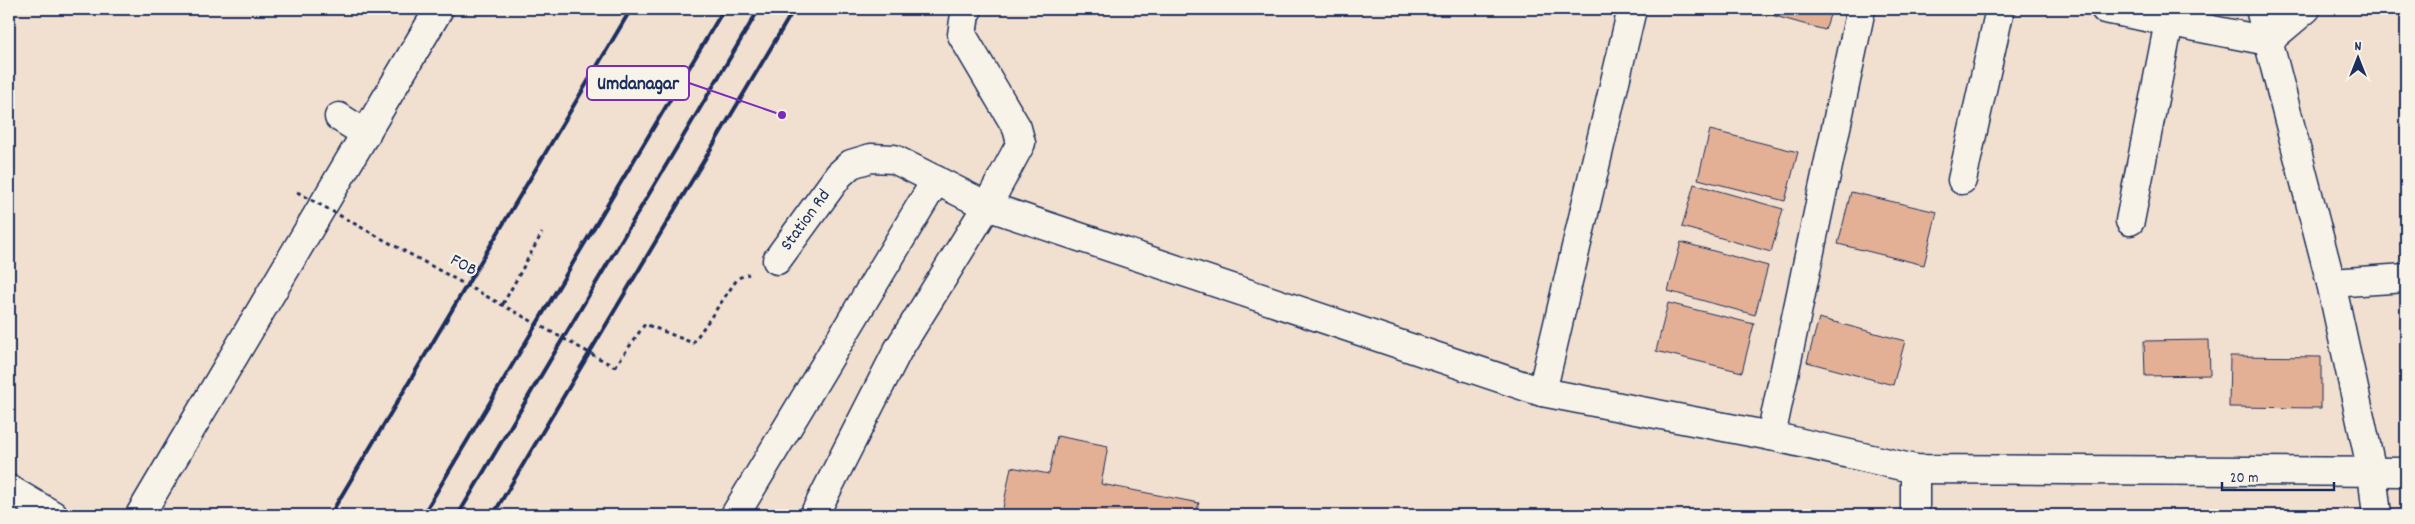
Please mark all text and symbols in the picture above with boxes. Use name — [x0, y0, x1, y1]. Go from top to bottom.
north arrow — [2332, 32, 2382, 82]
text: N — [2355, 37, 2362, 57]
callout: Umdanagar — [587, 66, 689, 100]
text: Umdanagar — [597, 72, 680, 99]
street label: Station Rd — [775, 184, 837, 256]
street label: FOB — [445, 249, 481, 283]
scale bar — [2222, 459, 2335, 491]
text: 20 m — [2230, 468, 2258, 490]

